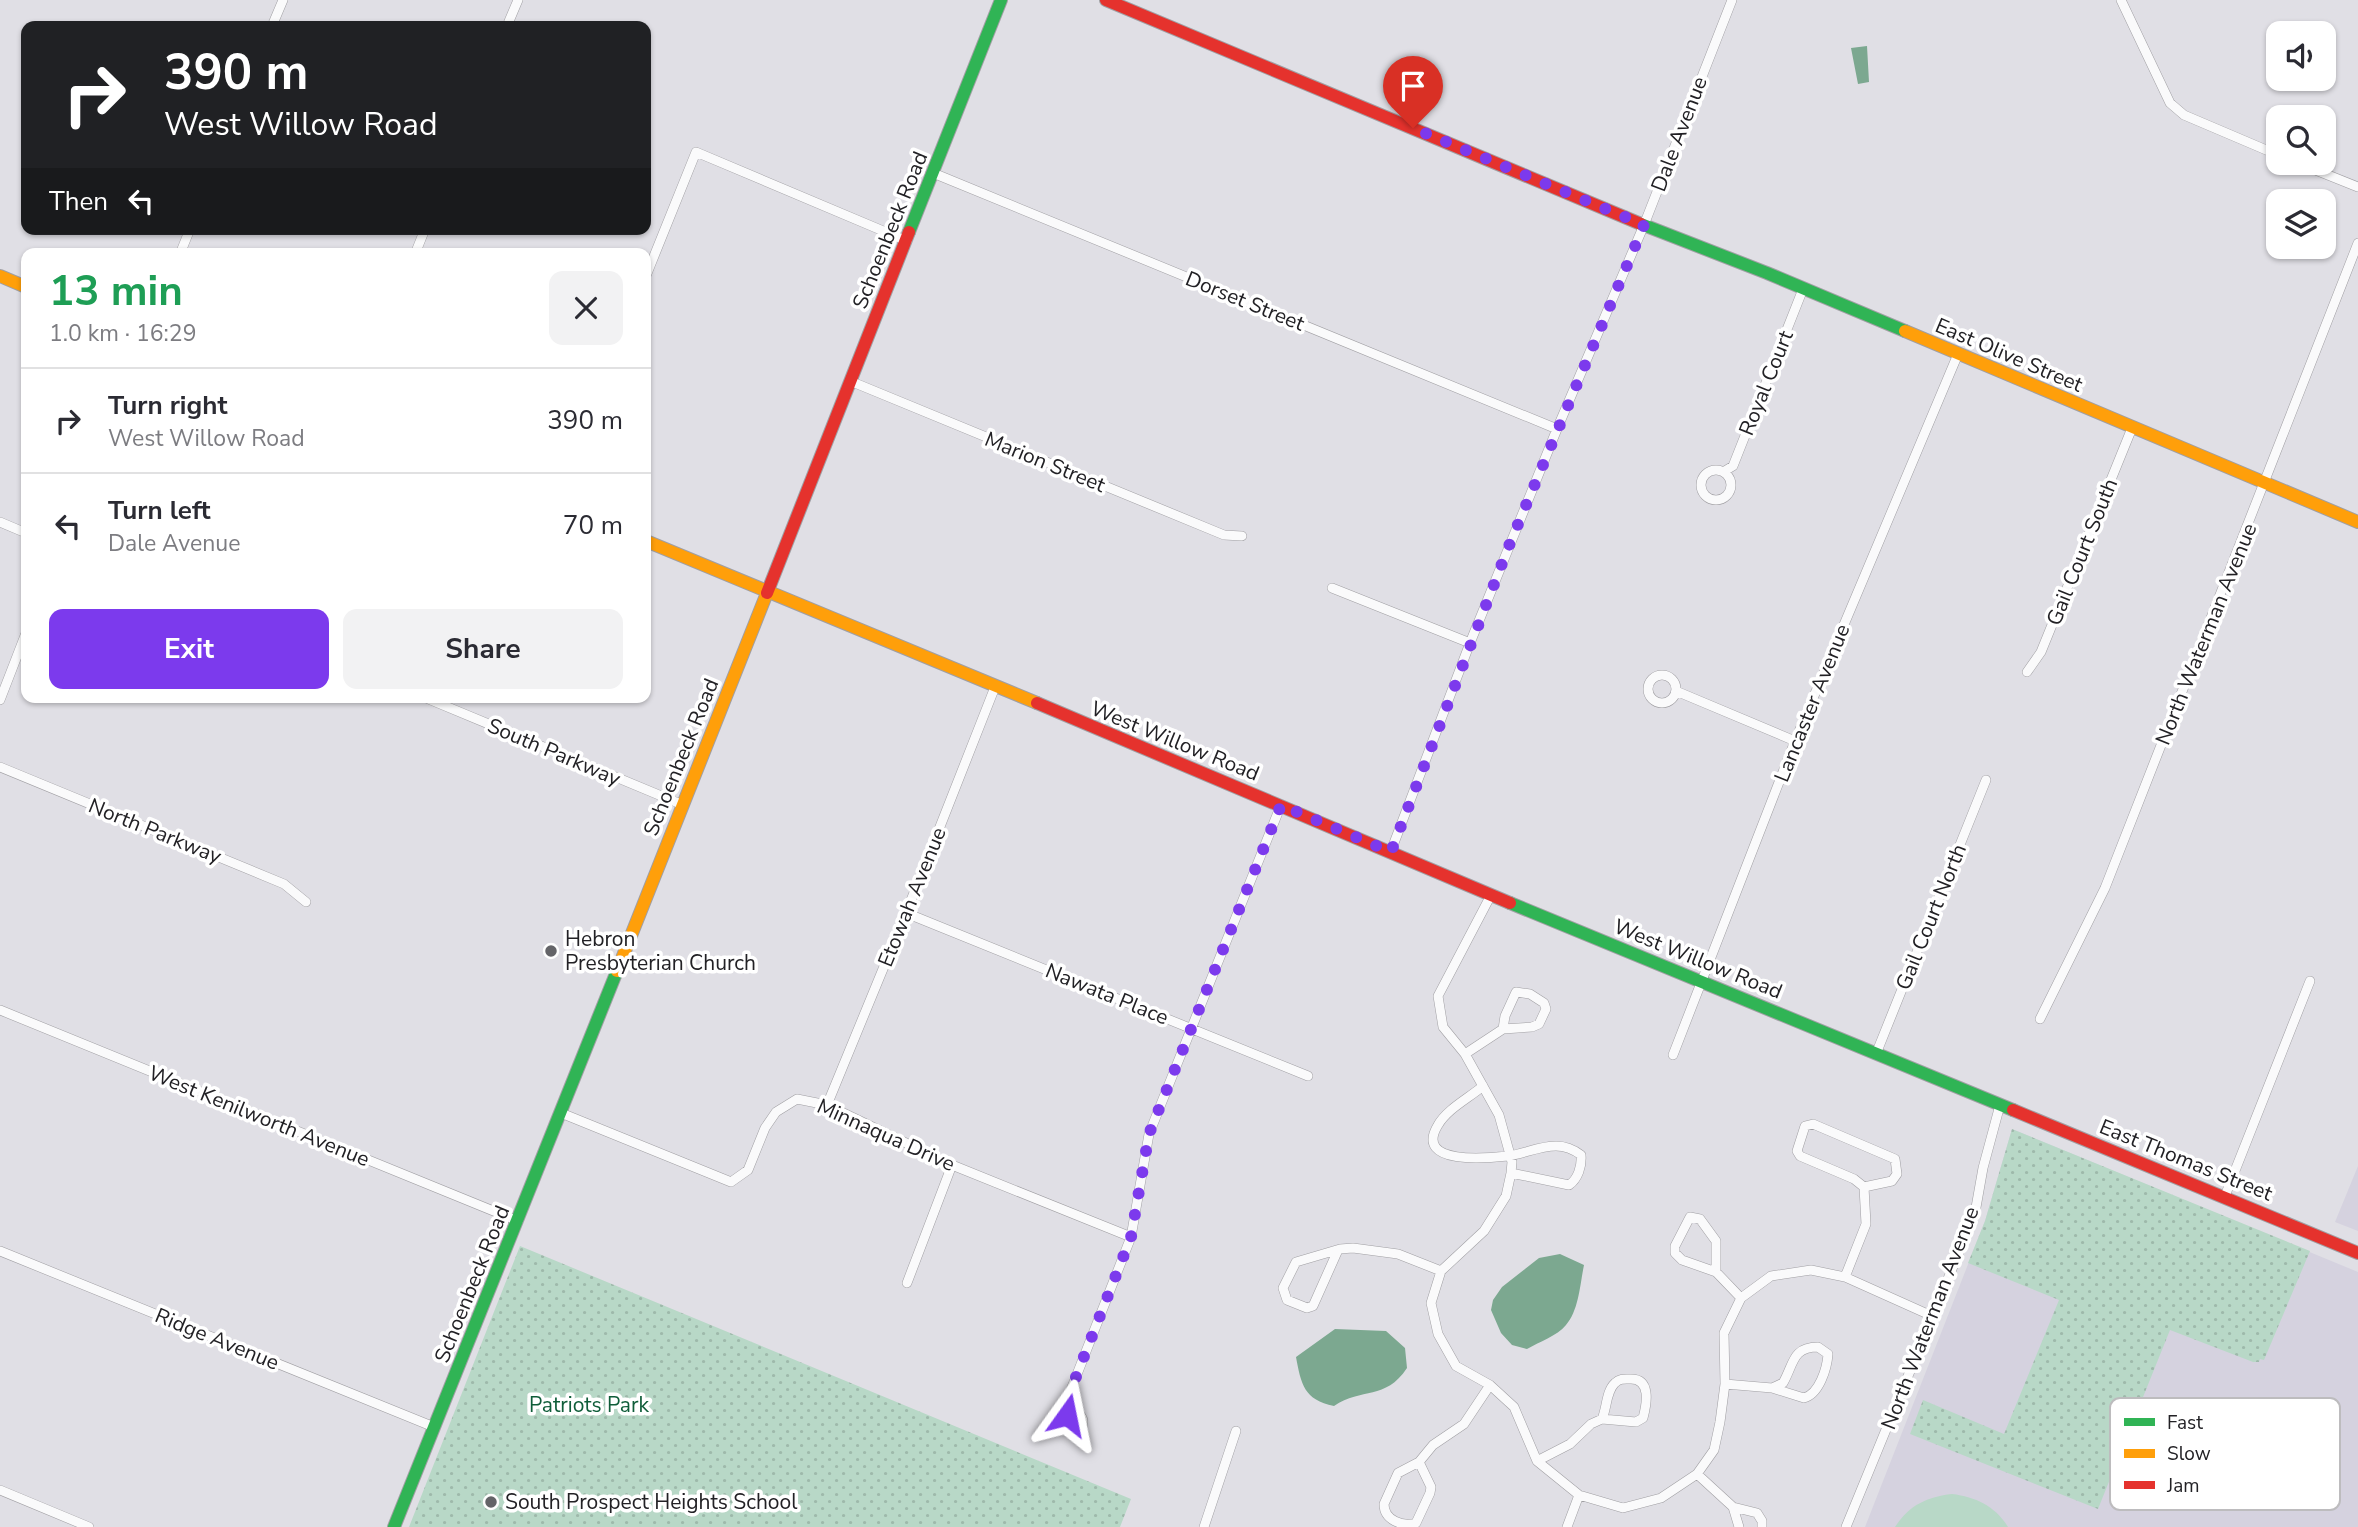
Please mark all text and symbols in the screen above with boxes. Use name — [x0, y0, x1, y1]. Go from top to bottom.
map controls — [2266, 21, 2336, 259]
button: sound — [2266, 21, 2336, 91]
text: 390 m — [164, 39, 308, 106]
icon: right — [49, 49, 140, 140]
pin — [1383, 56, 1443, 128]
icon: arrive — [1394, 67, 1432, 105]
street label: Dale Avenue — [1644, 73, 1714, 195]
text: West Willow Road — [164, 103, 438, 146]
button: search — [2266, 105, 2336, 175]
street label: Schoenbeck Road — [846, 147, 934, 313]
icon: left — [122, 182, 160, 220]
text: Then — [49, 184, 108, 219]
button: layers — [2266, 189, 2336, 259]
text: 13 min — [49, 263, 183, 320]
street label: Dorset Street — [1181, 264, 1309, 338]
button: close — [549, 271, 623, 345]
street label: East Olive Street — [1931, 311, 2088, 399]
text: 1.0 km · 16:29 — [49, 318, 196, 349]
street label: Royal Court — [1732, 326, 1800, 440]
text: Turn right — [108, 388, 227, 423]
icon: right — [49, 402, 87, 440]
text: 390 m — [547, 403, 623, 438]
text: West Willow Road — [108, 423, 305, 454]
street label: Marion Street — [981, 425, 1110, 499]
street label: Gail Court South — [2040, 474, 2124, 630]
text: Turn left — [108, 493, 211, 528]
icon: left — [49, 507, 87, 545]
text: 70 m — [563, 508, 623, 543]
street label: North Waterman Avenue — [2149, 519, 2263, 749]
text: Dale Avenue — [108, 528, 240, 559]
button: Exit — [49, 609, 329, 689]
button: Share — [343, 609, 623, 689]
street label: Lancaster Avenue — [1768, 620, 1856, 786]
street label: Schoenbeck Road — [637, 674, 725, 840]
street label: West Willow Road — [1087, 694, 1263, 788]
street label: South Parkway — [483, 711, 625, 793]
street label: North Parkway — [84, 792, 226, 870]
street label: Etowah Avenue — [871, 823, 953, 971]
street label: Gail Court North — [1889, 840, 1973, 994]
street label: West Willow Road — [1610, 912, 1786, 1006]
place label: Hebron Presbyterian Church — [565, 925, 756, 977]
marker: Hebron Presbyterian Church — [543, 943, 559, 959]
street label: Nawata Place — [1041, 957, 1173, 1031]
street label: West Kenilworth Avenue — [144, 1059, 374, 1173]
street label: Minnaqua Drive — [813, 1092, 959, 1178]
street label: East Thomas Street — [2095, 1113, 2277, 1208]
street label: Schoenbeck Road — [428, 1201, 516, 1367]
street label: North Waterman Avenue — [1874, 1202, 1986, 1434]
street label: Ridge Avenue — [151, 1301, 283, 1377]
position arrow — [1030, 1378, 1104, 1452]
park label: Patriots Park — [529, 1391, 650, 1419]
legend — [2110, 1398, 2340, 1510]
text: Fast — [2167, 1410, 2203, 1436]
text: Slow — [2167, 1441, 2211, 1467]
text: Jam — [2166, 1473, 2200, 1499]
place label: South Prospect Heights School — [505, 1488, 798, 1516]
marker: South Prospect Heights School — [483, 1494, 499, 1510]

